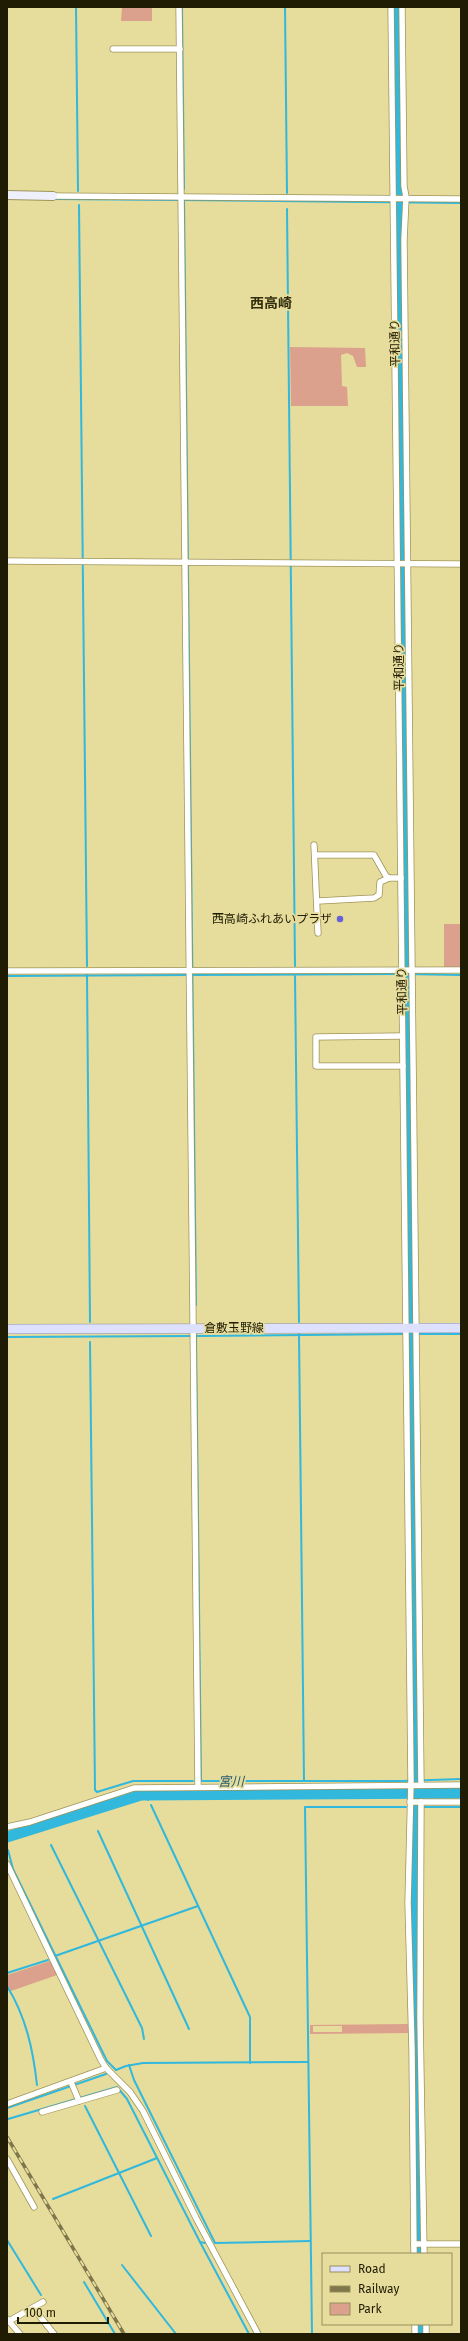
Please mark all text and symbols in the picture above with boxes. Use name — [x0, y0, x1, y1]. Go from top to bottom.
district label: 西高崎 — [250, 295, 292, 312]
street label: 平和通り — [388, 319, 402, 367]
street label: 平和通り — [392, 643, 406, 691]
place label: 西高崎ふれあいプラザ — [212, 912, 332, 926]
marker: 西高崎ふれあいプラザ — [335, 914, 345, 924]
street label: 平和通り — [395, 967, 409, 1015]
street label: 倉敷玉野線 — [204, 1321, 264, 1335]
water label: 宮川 — [218, 1774, 246, 1789]
legend — [322, 2253, 452, 2325]
text: Road — [358, 2262, 386, 2276]
text: Railway — [358, 2282, 399, 2296]
scale bar — [18, 2299, 108, 2325]
text: Park — [358, 2302, 382, 2316]
text: 100 m — [24, 2306, 56, 2320]

